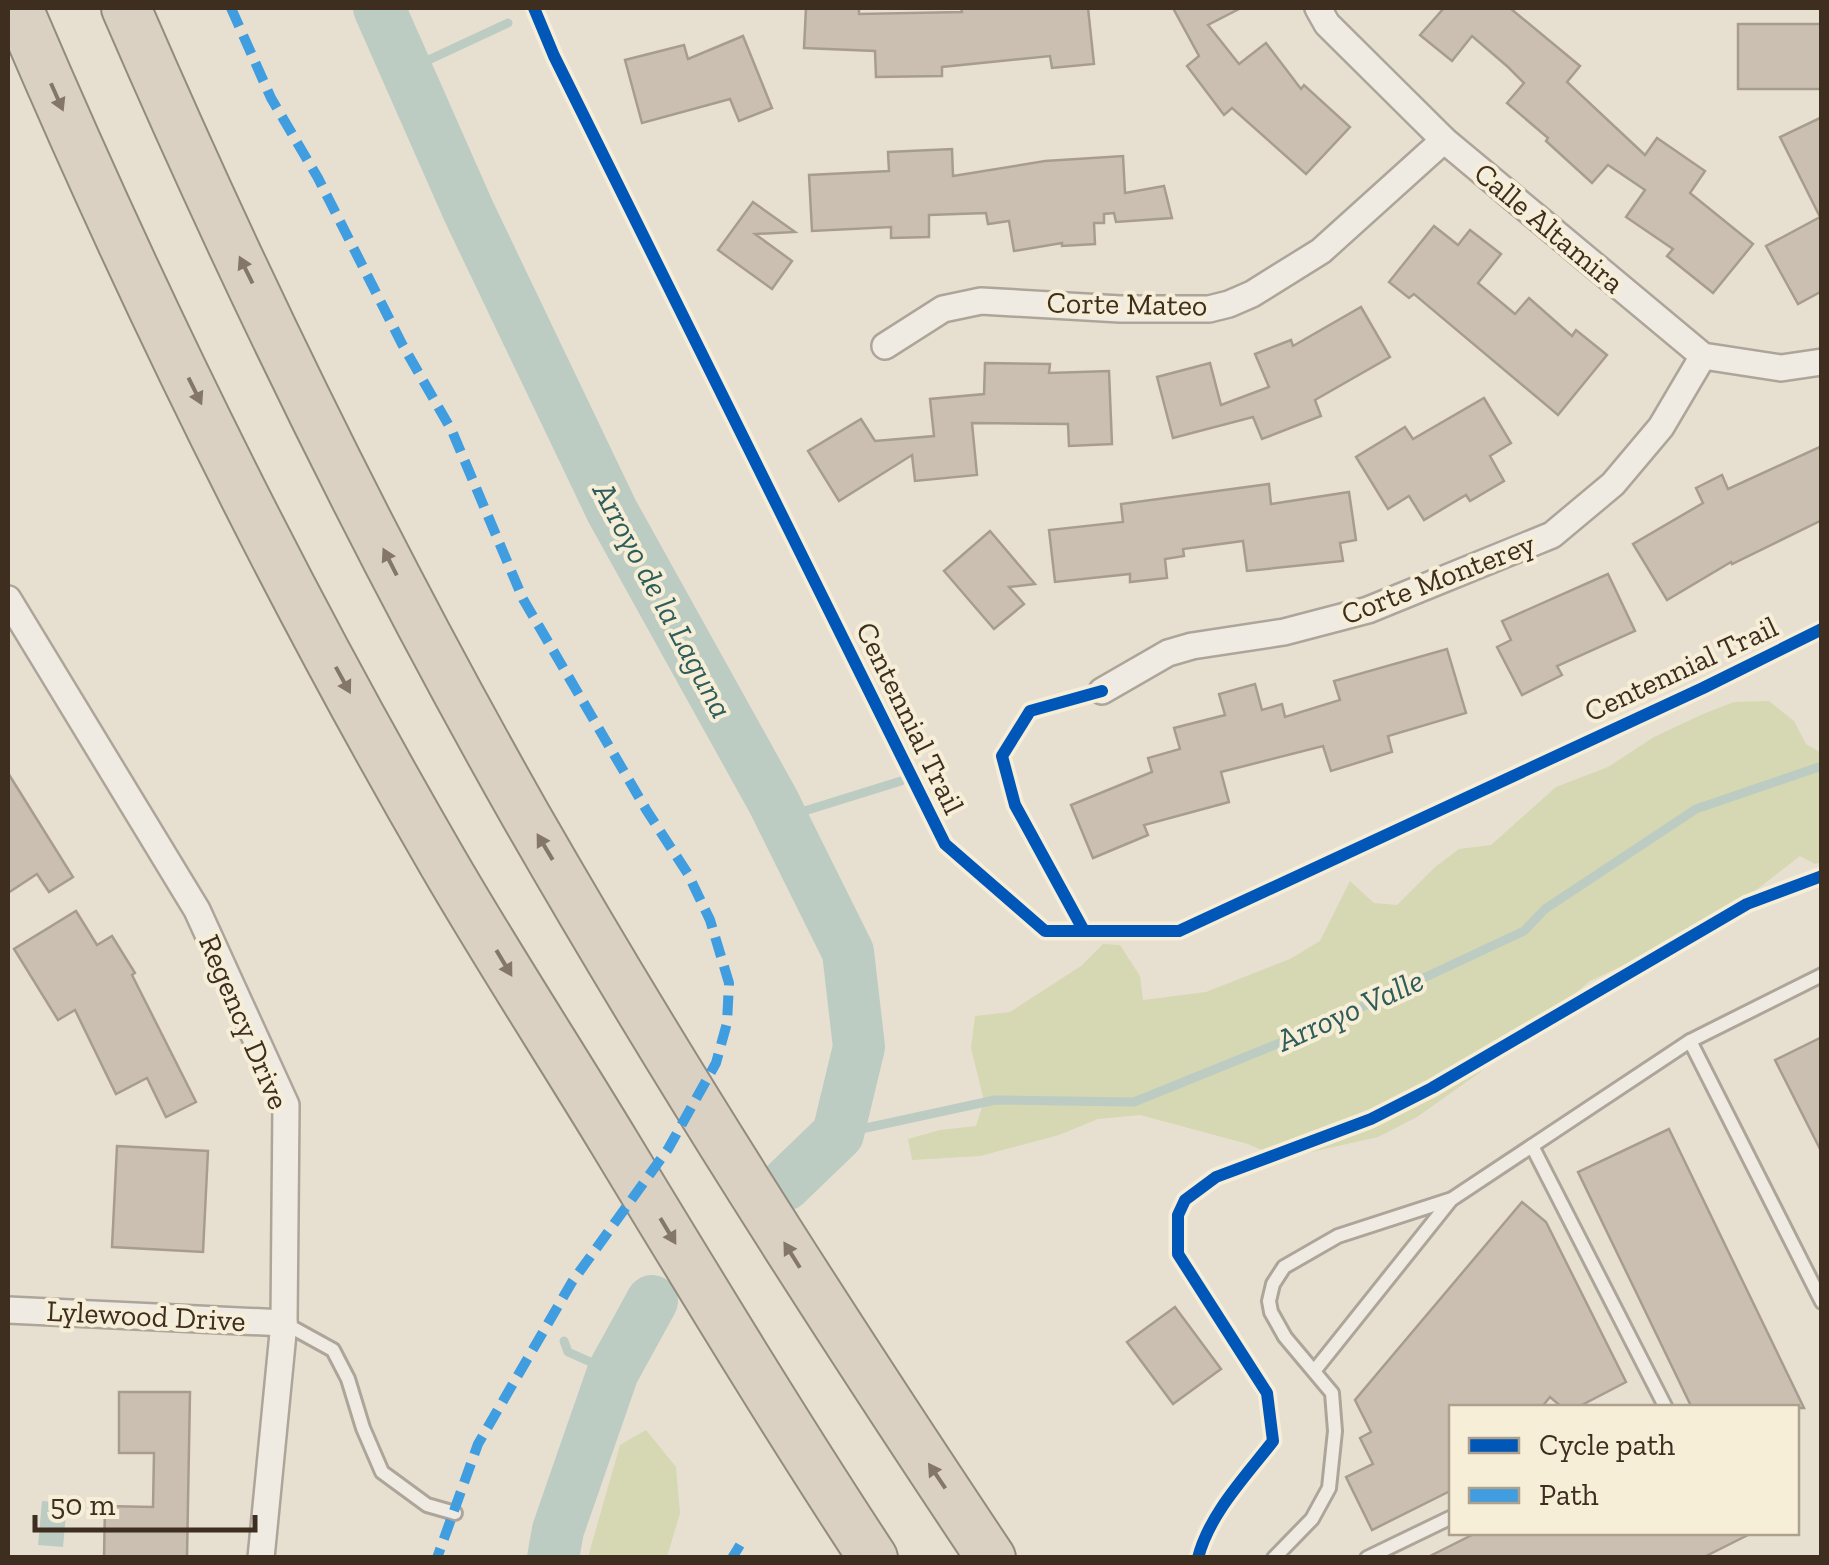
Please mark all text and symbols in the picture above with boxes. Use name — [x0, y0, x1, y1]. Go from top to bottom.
one-way arrow — [49, 82, 65, 112]
street label: Calle Altamira — [1467, 155, 1631, 301]
one-way arrow — [237, 255, 254, 284]
street label: Corte Mateo — [1046, 285, 1208, 323]
one-way arrow — [186, 377, 203, 406]
water label: Arroyo de la Laguna — [584, 475, 741, 724]
street label: Corte Monterey — [1336, 525, 1541, 632]
one-way arrow — [382, 547, 399, 576]
street label: Centennial Trail — [1579, 609, 1783, 729]
street label: Centennial Trail — [848, 616, 972, 820]
one-way arrow — [335, 666, 352, 695]
one-way arrow — [537, 833, 554, 861]
street label: Regency Drive — [191, 929, 297, 1115]
one-way arrow — [495, 949, 512, 977]
water label: Arroyo Valle — [1270, 961, 1429, 1060]
one-way arrow — [659, 1217, 676, 1245]
one-way arrow — [783, 1241, 802, 1268]
street label: Lylewood Drive — [46, 1293, 246, 1339]
legend — [1449, 1405, 1799, 1535]
text: Cycle path — [1539, 1427, 1675, 1463]
one-way arrow — [928, 1463, 946, 1490]
scale bar — [35, 1470, 255, 1532]
text: Path — [1539, 1477, 1599, 1513]
text: 50 m — [50, 1487, 115, 1523]

